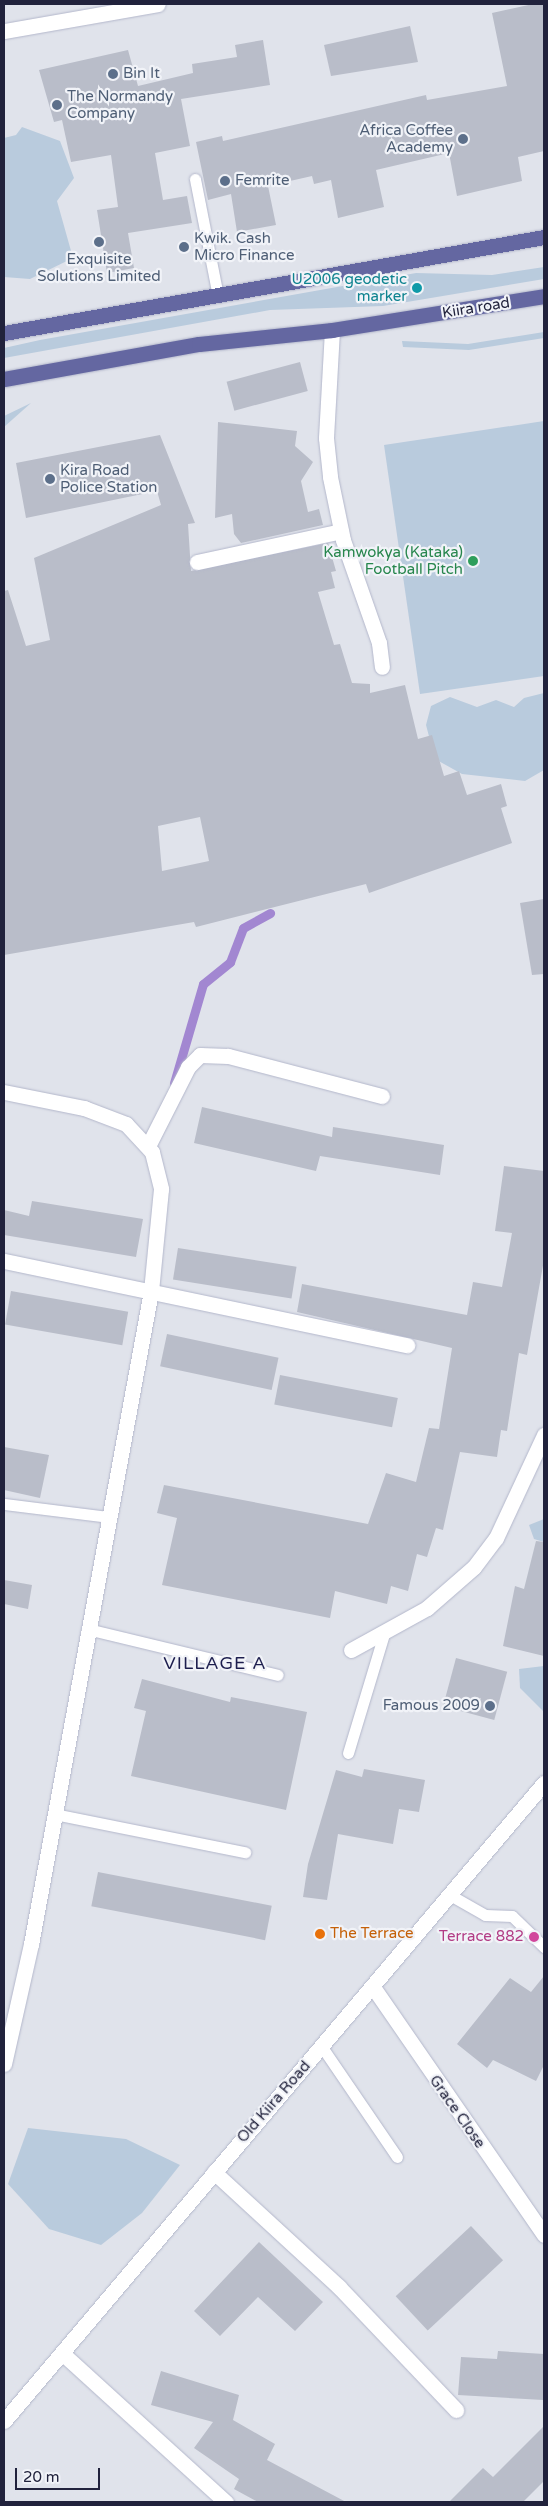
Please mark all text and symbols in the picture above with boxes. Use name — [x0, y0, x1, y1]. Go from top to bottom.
place label: Bin It — [123, 65, 160, 83]
marker: Bin It — [107, 68, 119, 80]
place label: The Normandy Company — [67, 87, 173, 122]
marker: The Normandy Company — [51, 99, 63, 111]
place label: Africa Coffee Academy — [359, 121, 453, 156]
marker: Africa Coffee Academy — [457, 133, 469, 145]
place label: Femrite — [235, 172, 289, 190]
marker: Femrite — [219, 175, 231, 187]
place label: Kwik. Cash Micro Finance — [194, 229, 294, 264]
marker: Exquisite Solutions Limited — [93, 236, 105, 248]
marker: Kwik. Cash Micro Finance — [178, 241, 190, 253]
place label: Exquisite Solutions Limited — [37, 250, 161, 285]
place label: U2006 geodetic marker — [292, 270, 407, 305]
marker: U2006 geodetic marker — [411, 282, 423, 294]
street label: Kiira road — [441, 294, 511, 322]
place label: Kira Road Police Station — [60, 461, 157, 496]
marker: Kira Road Police Station — [44, 473, 56, 485]
place label: Kamwokya (Kataka) Football Pitch — [323, 543, 463, 578]
marker: Kamwokya (Kataka) Football Pitch — [467, 555, 479, 567]
district label: VILLAGE A — [162, 1652, 268, 1674]
place label: Famous 2009 — [383, 1697, 480, 1715]
marker: Famous 2009 — [484, 1700, 496, 1712]
place label: The Terrace — [330, 1925, 414, 1943]
marker: The Terrace — [314, 1928, 326, 1940]
place label: Terrace 882 — [439, 1928, 524, 1946]
marker: Terrace 882 — [528, 1931, 540, 1943]
street label: Old Kiira Road — [234, 2057, 314, 2147]
street label: Grace Close — [425, 2072, 489, 2152]
scale bar — [18, 2458, 102, 2490]
text: 20 m — [23, 2468, 60, 2486]

